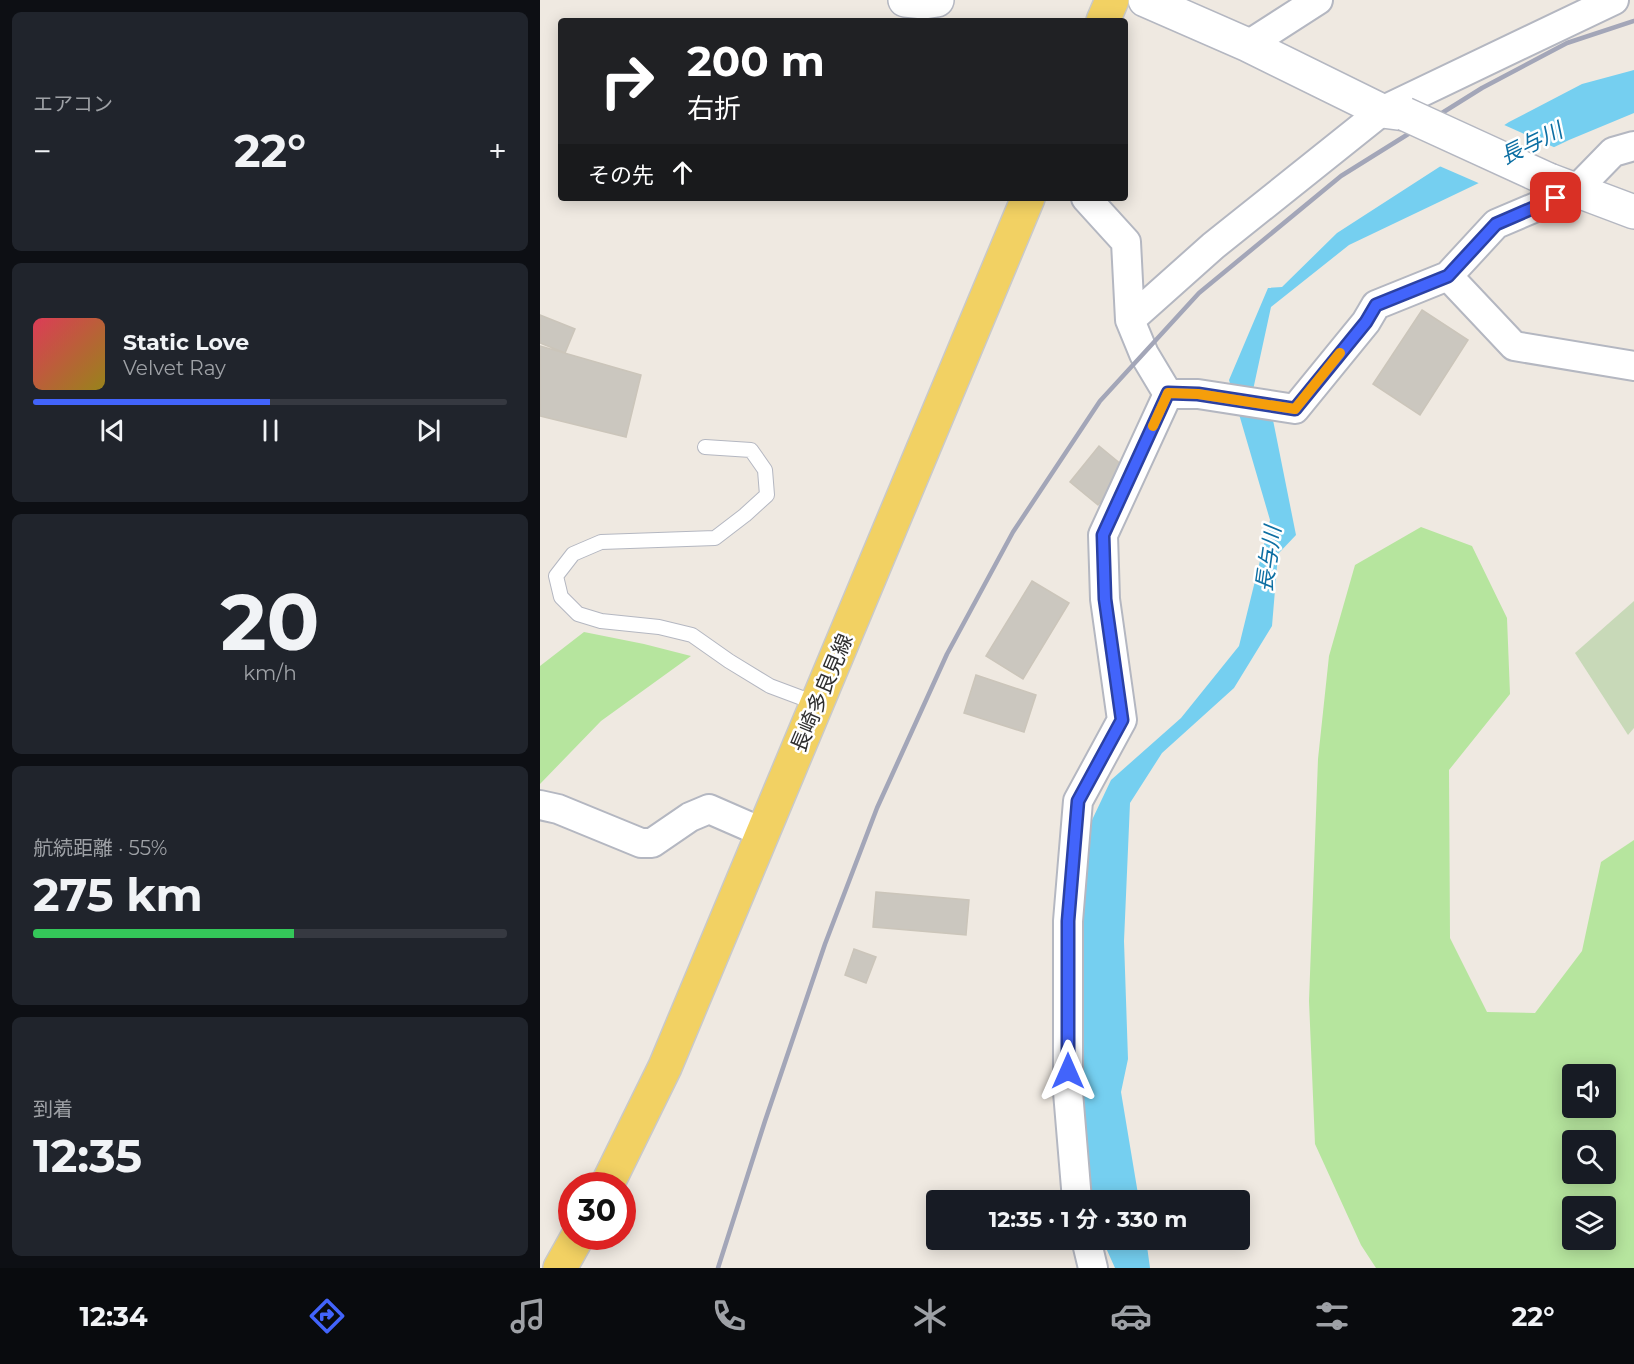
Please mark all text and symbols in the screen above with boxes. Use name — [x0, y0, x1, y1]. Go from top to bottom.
text: 200 m — [687, 35, 825, 87]
icon: right — [588, 42, 666, 120]
text: エアコン — [33, 92, 113, 116]
text: 右折 — [687, 92, 741, 125]
water label: 長与川 — [1496, 116, 1569, 170]
text: 22° — [234, 123, 306, 178]
text: − — [33, 131, 52, 171]
text: + — [488, 131, 507, 171]
icon: ahead — [666, 156, 699, 189]
text: その先 — [588, 162, 654, 189]
pin — [1530, 172, 1581, 223]
icon: arrive — [1539, 181, 1572, 214]
text: Static Love — [123, 329, 249, 356]
text: Velvet Ray — [123, 356, 226, 380]
icon: previous — [96, 414, 129, 447]
icon: pause — [254, 414, 287, 447]
icon: next — [412, 414, 445, 447]
water label: 長与川 — [1251, 523, 1287, 594]
text: 20 — [221, 574, 319, 670]
street label: 長崎多良見線 — [785, 630, 858, 756]
text: km/h — [243, 661, 297, 685]
text: 航続距離 · 55% — [33, 836, 167, 860]
text: 275 km — [33, 867, 203, 922]
position arrow — [1036, 1039, 1100, 1103]
map controls — [1562, 1064, 1616, 1250]
button: sound — [1562, 1064, 1616, 1118]
text: 到着 — [33, 1097, 73, 1121]
text: 12:35 — [33, 1128, 142, 1183]
button: search — [1562, 1130, 1616, 1184]
speed limit sign: 30 — [558, 1172, 636, 1250]
button: layers — [1562, 1196, 1616, 1250]
text: 12:35 · 1 分 · 330 m — [989, 1206, 1187, 1233]
icon: directions — [306, 1295, 348, 1337]
icon: music — [507, 1295, 549, 1337]
icon: phone — [708, 1295, 750, 1337]
icon: climate — [909, 1295, 951, 1337]
icon: car — [1110, 1295, 1152, 1337]
icon: filters — [1311, 1295, 1353, 1337]
text: 12:34 — [79, 1300, 148, 1333]
text: 22° — [1511, 1300, 1555, 1333]

